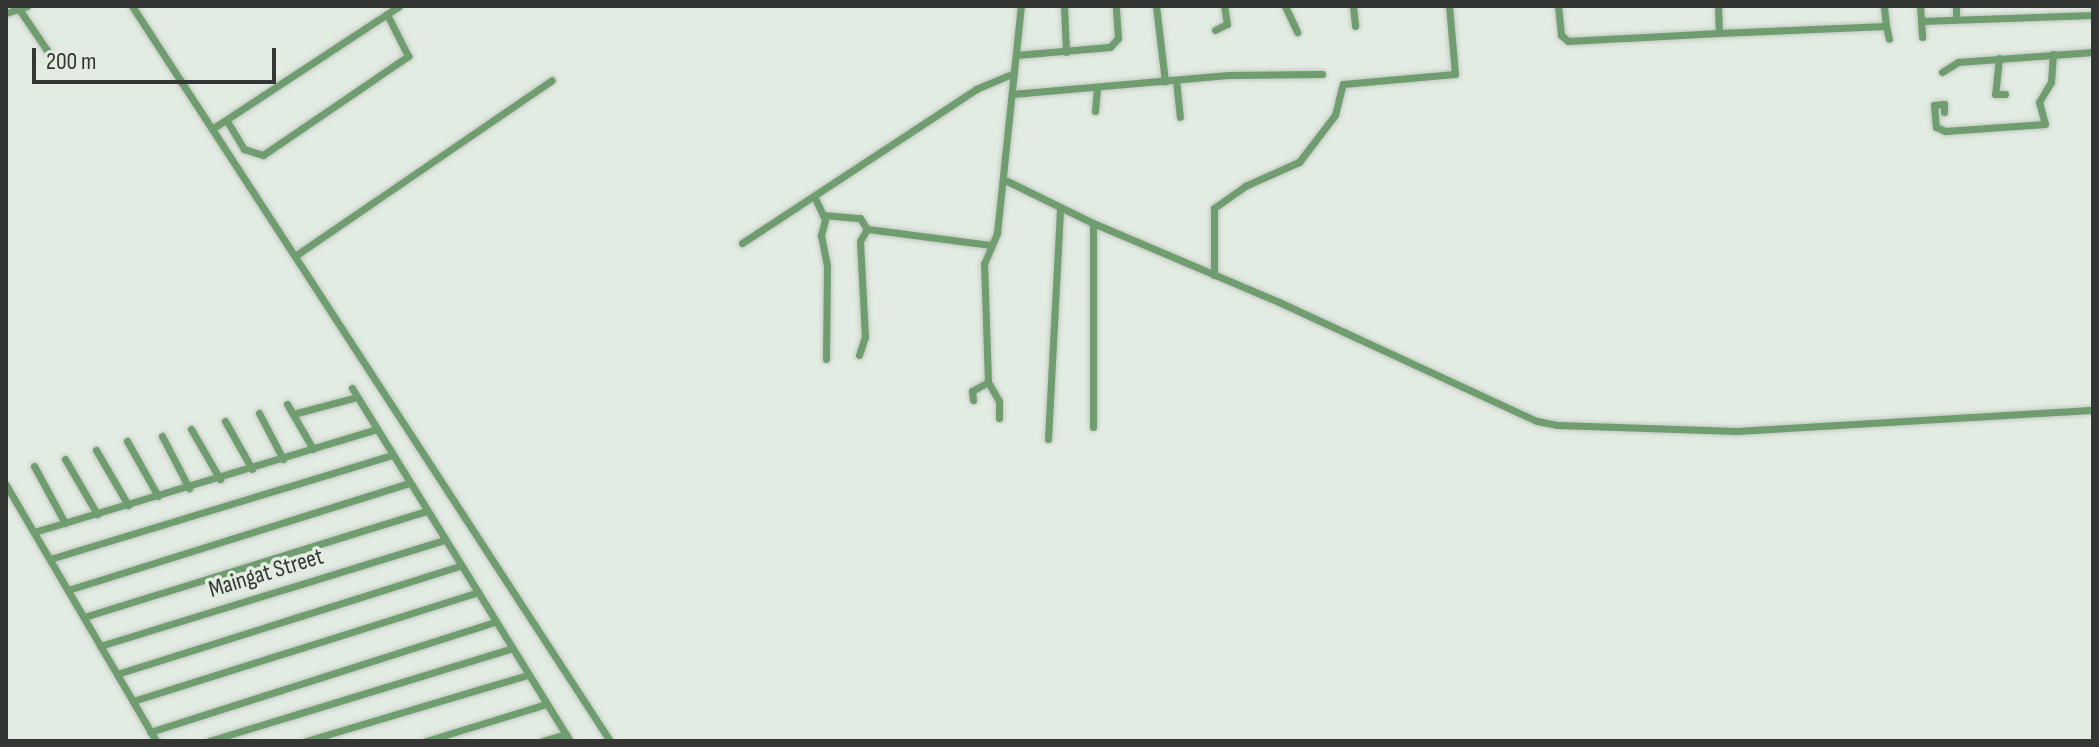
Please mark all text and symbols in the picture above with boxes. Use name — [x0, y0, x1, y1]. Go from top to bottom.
scale bar — [36, 32, 280, 82]
text: 200 m — [46, 47, 97, 76]
street label: Maingat Street — [205, 542, 327, 604]

